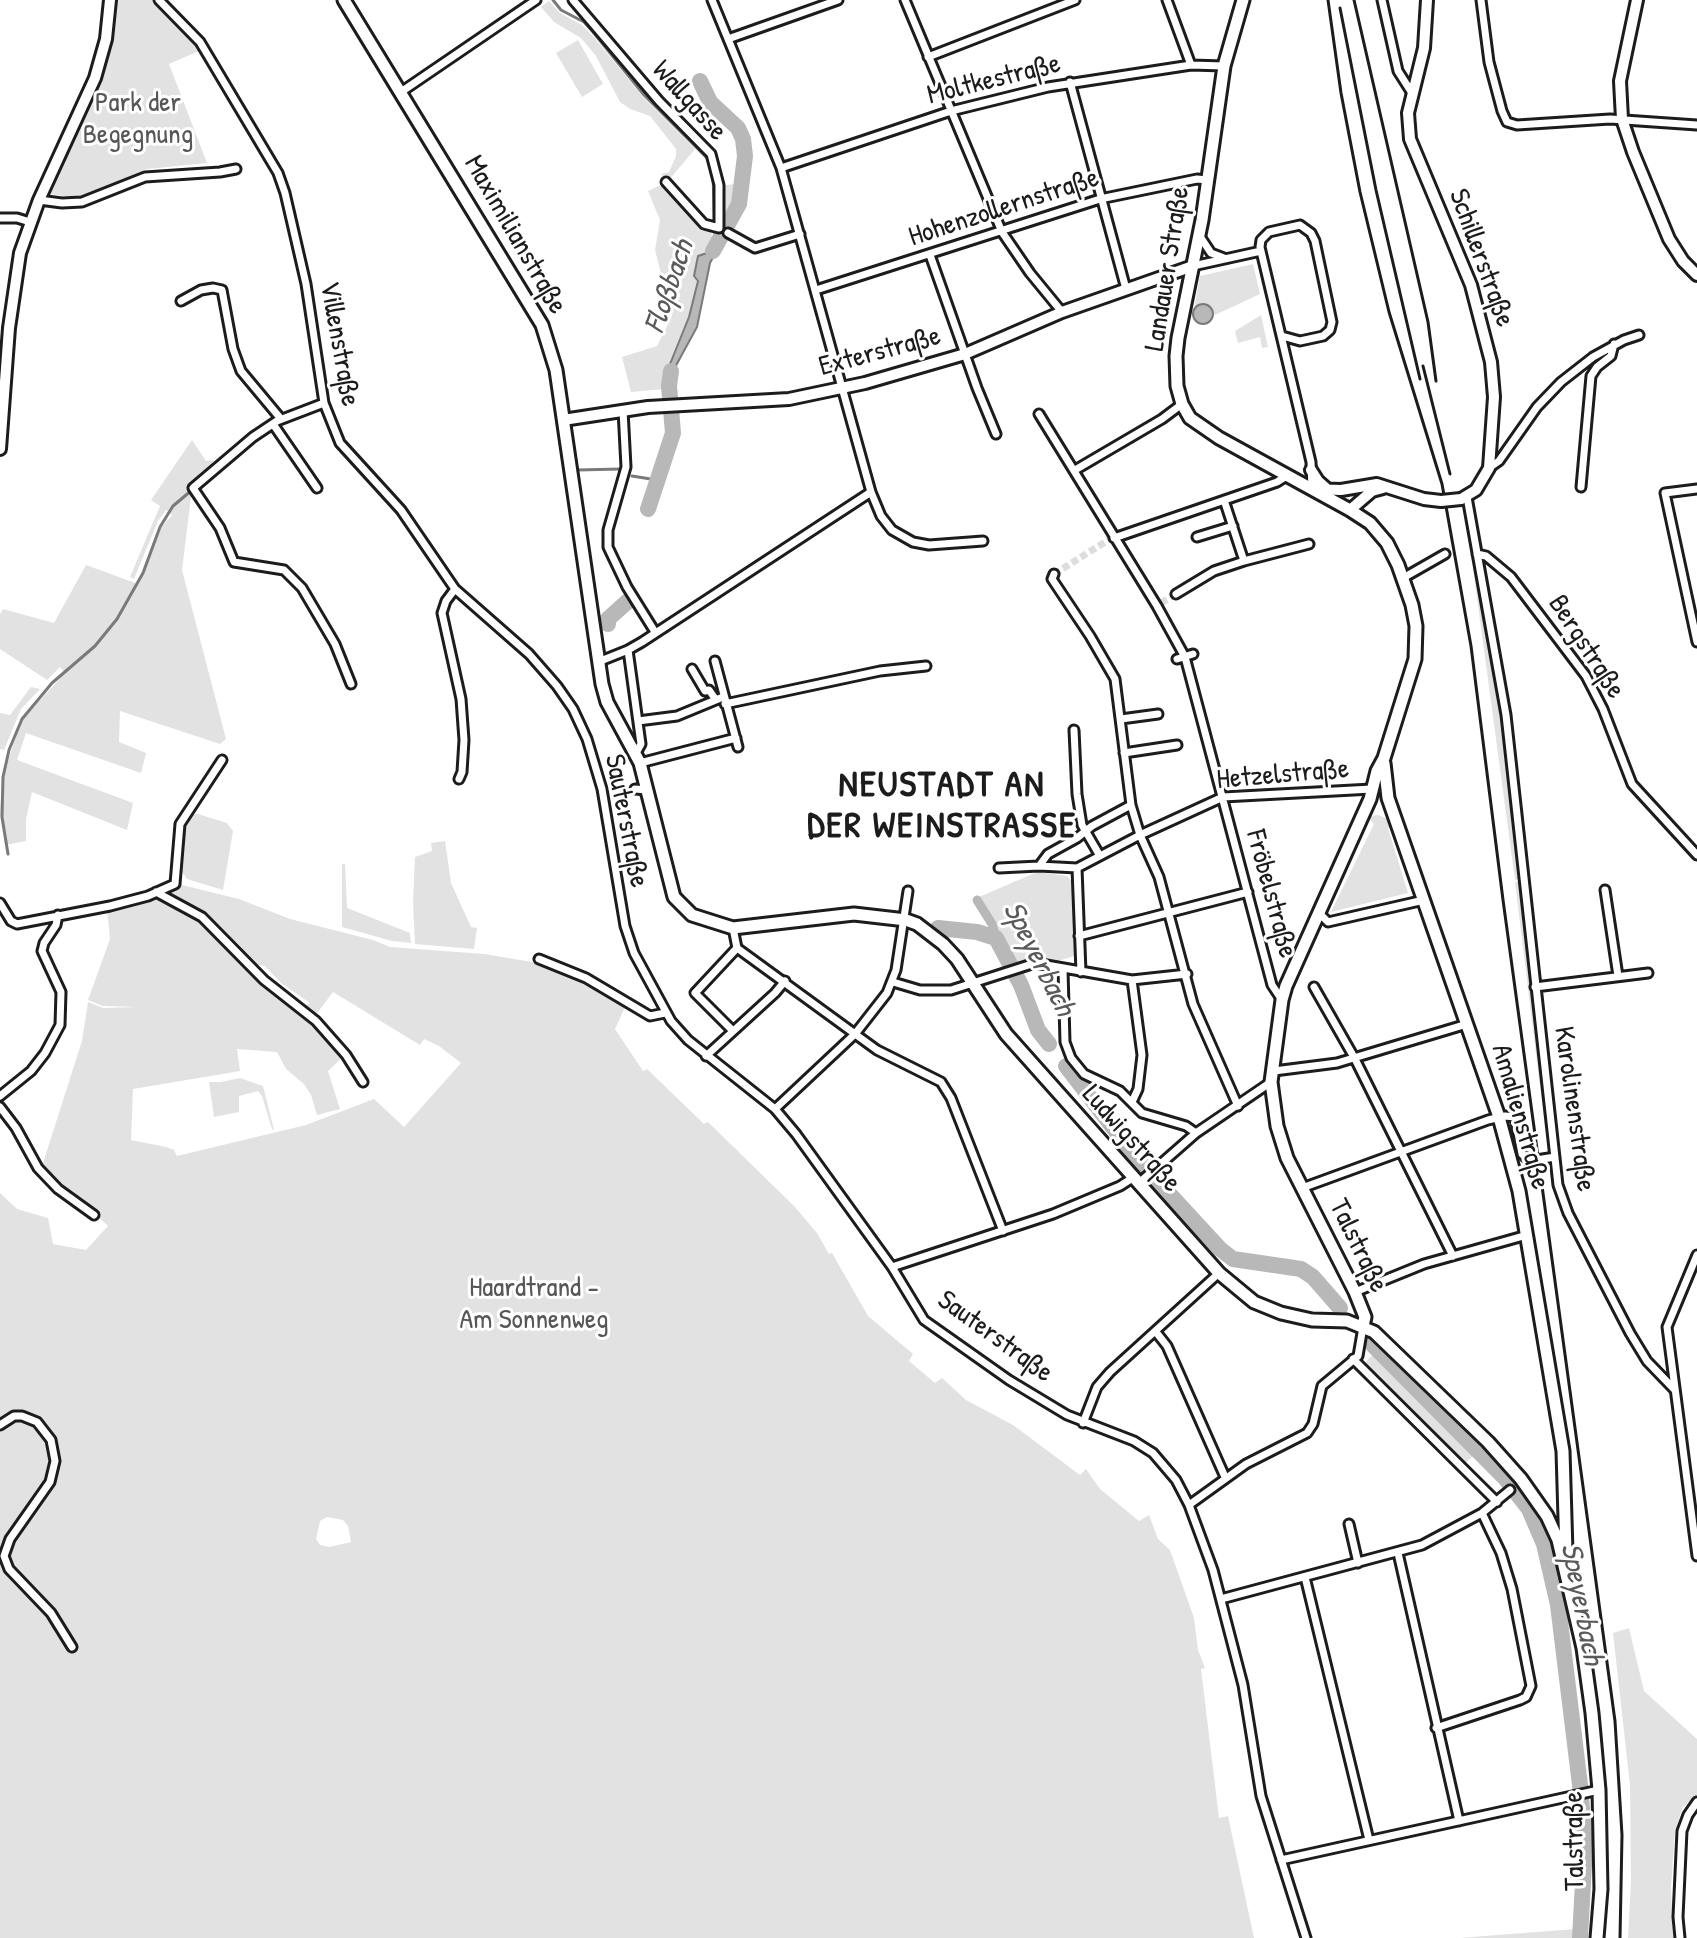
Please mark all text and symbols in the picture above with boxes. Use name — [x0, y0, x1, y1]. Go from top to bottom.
street label: Moltkestraße — [924, 47, 1064, 113]
street label: Wallgasse — [644, 54, 734, 148]
park label: Park der Begegnung — [83, 87, 193, 153]
street label: Maximilianstraße — [456, 150, 574, 320]
street label: Hohenzollernstraße — [905, 161, 1103, 255]
street label: Landauer Straße — [1138, 185, 1198, 353]
street label: Schillerstraße — [1441, 185, 1521, 331]
water label: Floßbach — [637, 236, 703, 338]
street label: Villenstraße — [312, 279, 366, 409]
street label: Exterstraße — [815, 320, 945, 384]
street label: Bergstraße — [1540, 589, 1632, 705]
street label: Sauterstraße — [597, 752, 655, 890]
street label: Hetzelstraße — [1215, 752, 1351, 798]
district label: NEUSTADT AN DER WEINSTRASSE — [807, 764, 1077, 849]
street label: Fröbelstraße — [1238, 826, 1304, 962]
water label: Speyerbach — [994, 896, 1082, 1022]
street label: Karolinenstraße — [1546, 1024, 1602, 1194]
street label: Amalienstraße — [1483, 1041, 1557, 1193]
street label: Ludwigstraße — [1074, 1079, 1188, 1199]
street label: Talstraße — [1321, 1194, 1395, 1298]
park label: Haardtrand - Am Sonnenweg — [460, 1272, 608, 1338]
street label: Sauterstraße — [931, 1284, 1059, 1390]
water label: Speyerbach — [1552, 1540, 1610, 1668]
street label: Talstraße — [1557, 1791, 1593, 1891]

